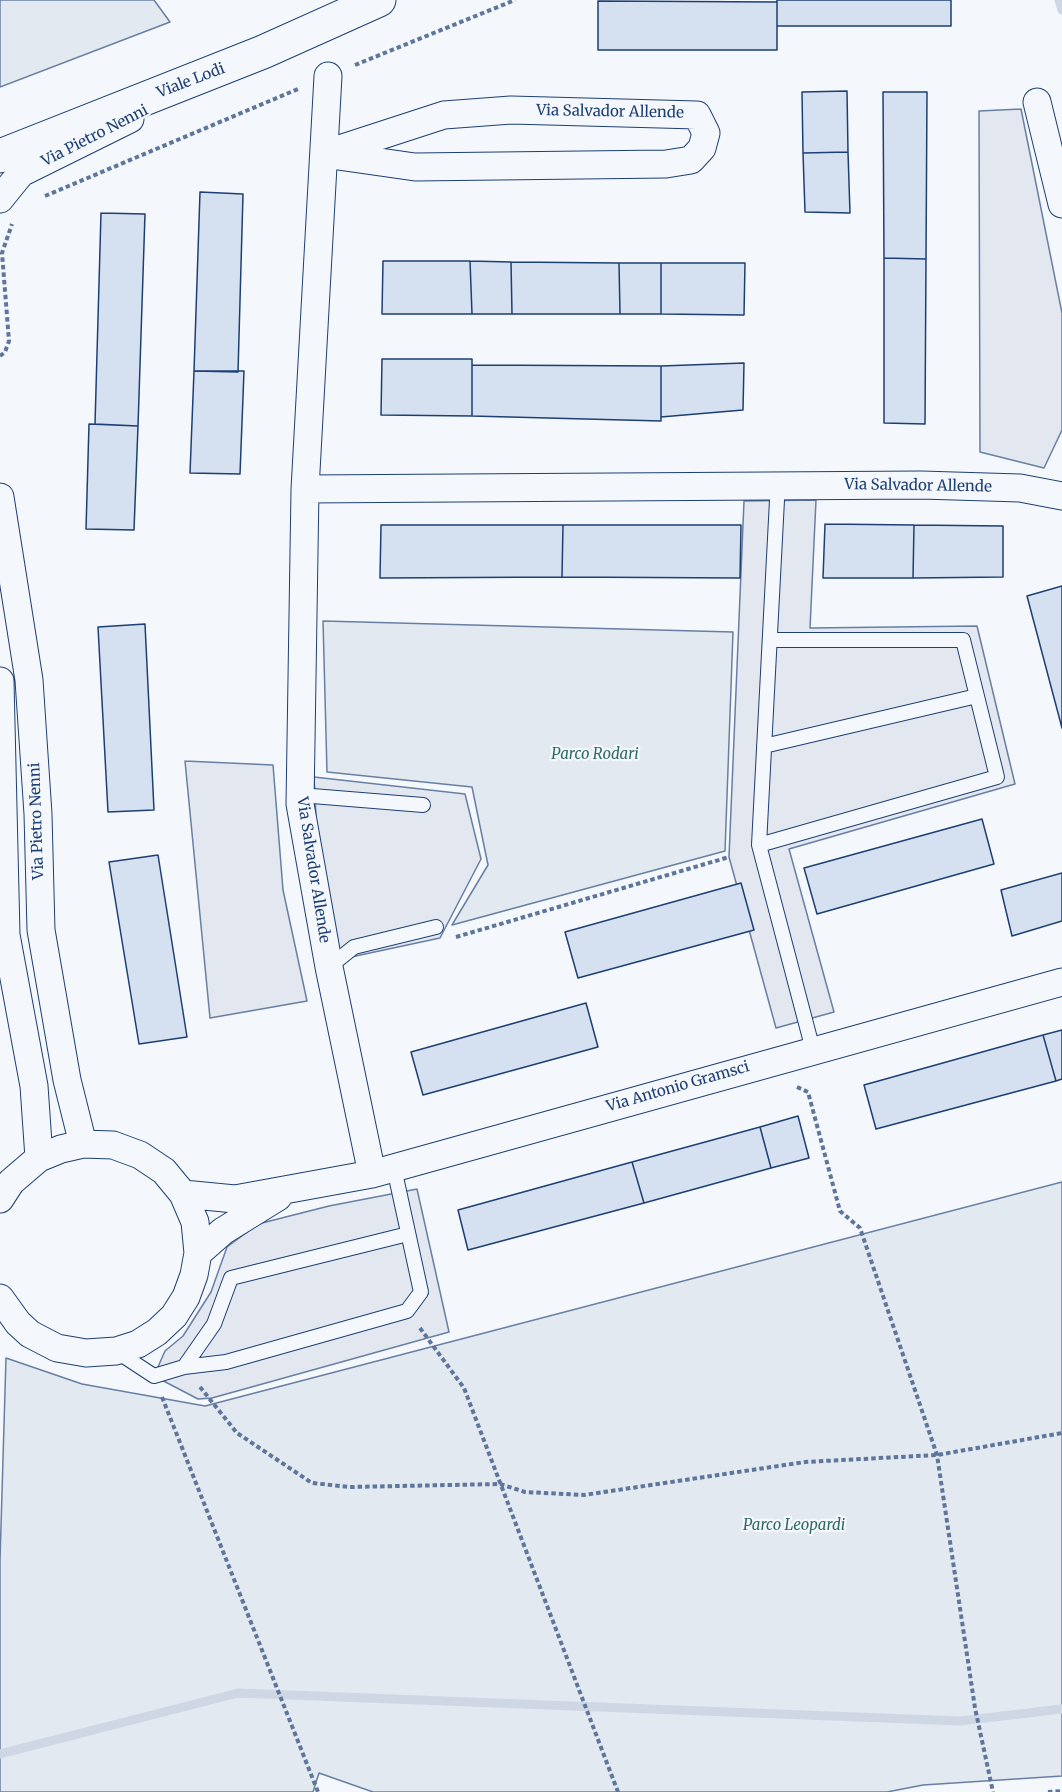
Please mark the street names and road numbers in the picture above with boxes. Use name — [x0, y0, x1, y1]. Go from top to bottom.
street label: Viale Lodi — [154, 60, 228, 102]
street label: Via Pietro Nenni — [39, 101, 151, 171]
street label: Via Salvador Allende — [536, 102, 684, 122]
street label: Via Salvador Allende — [844, 476, 992, 496]
street label: Via Pietro Nenni — [26, 762, 48, 880]
street label: Via Salvador Allende — [293, 796, 333, 944]
street label: Via Antonio Gramsci — [604, 1058, 752, 1116]

